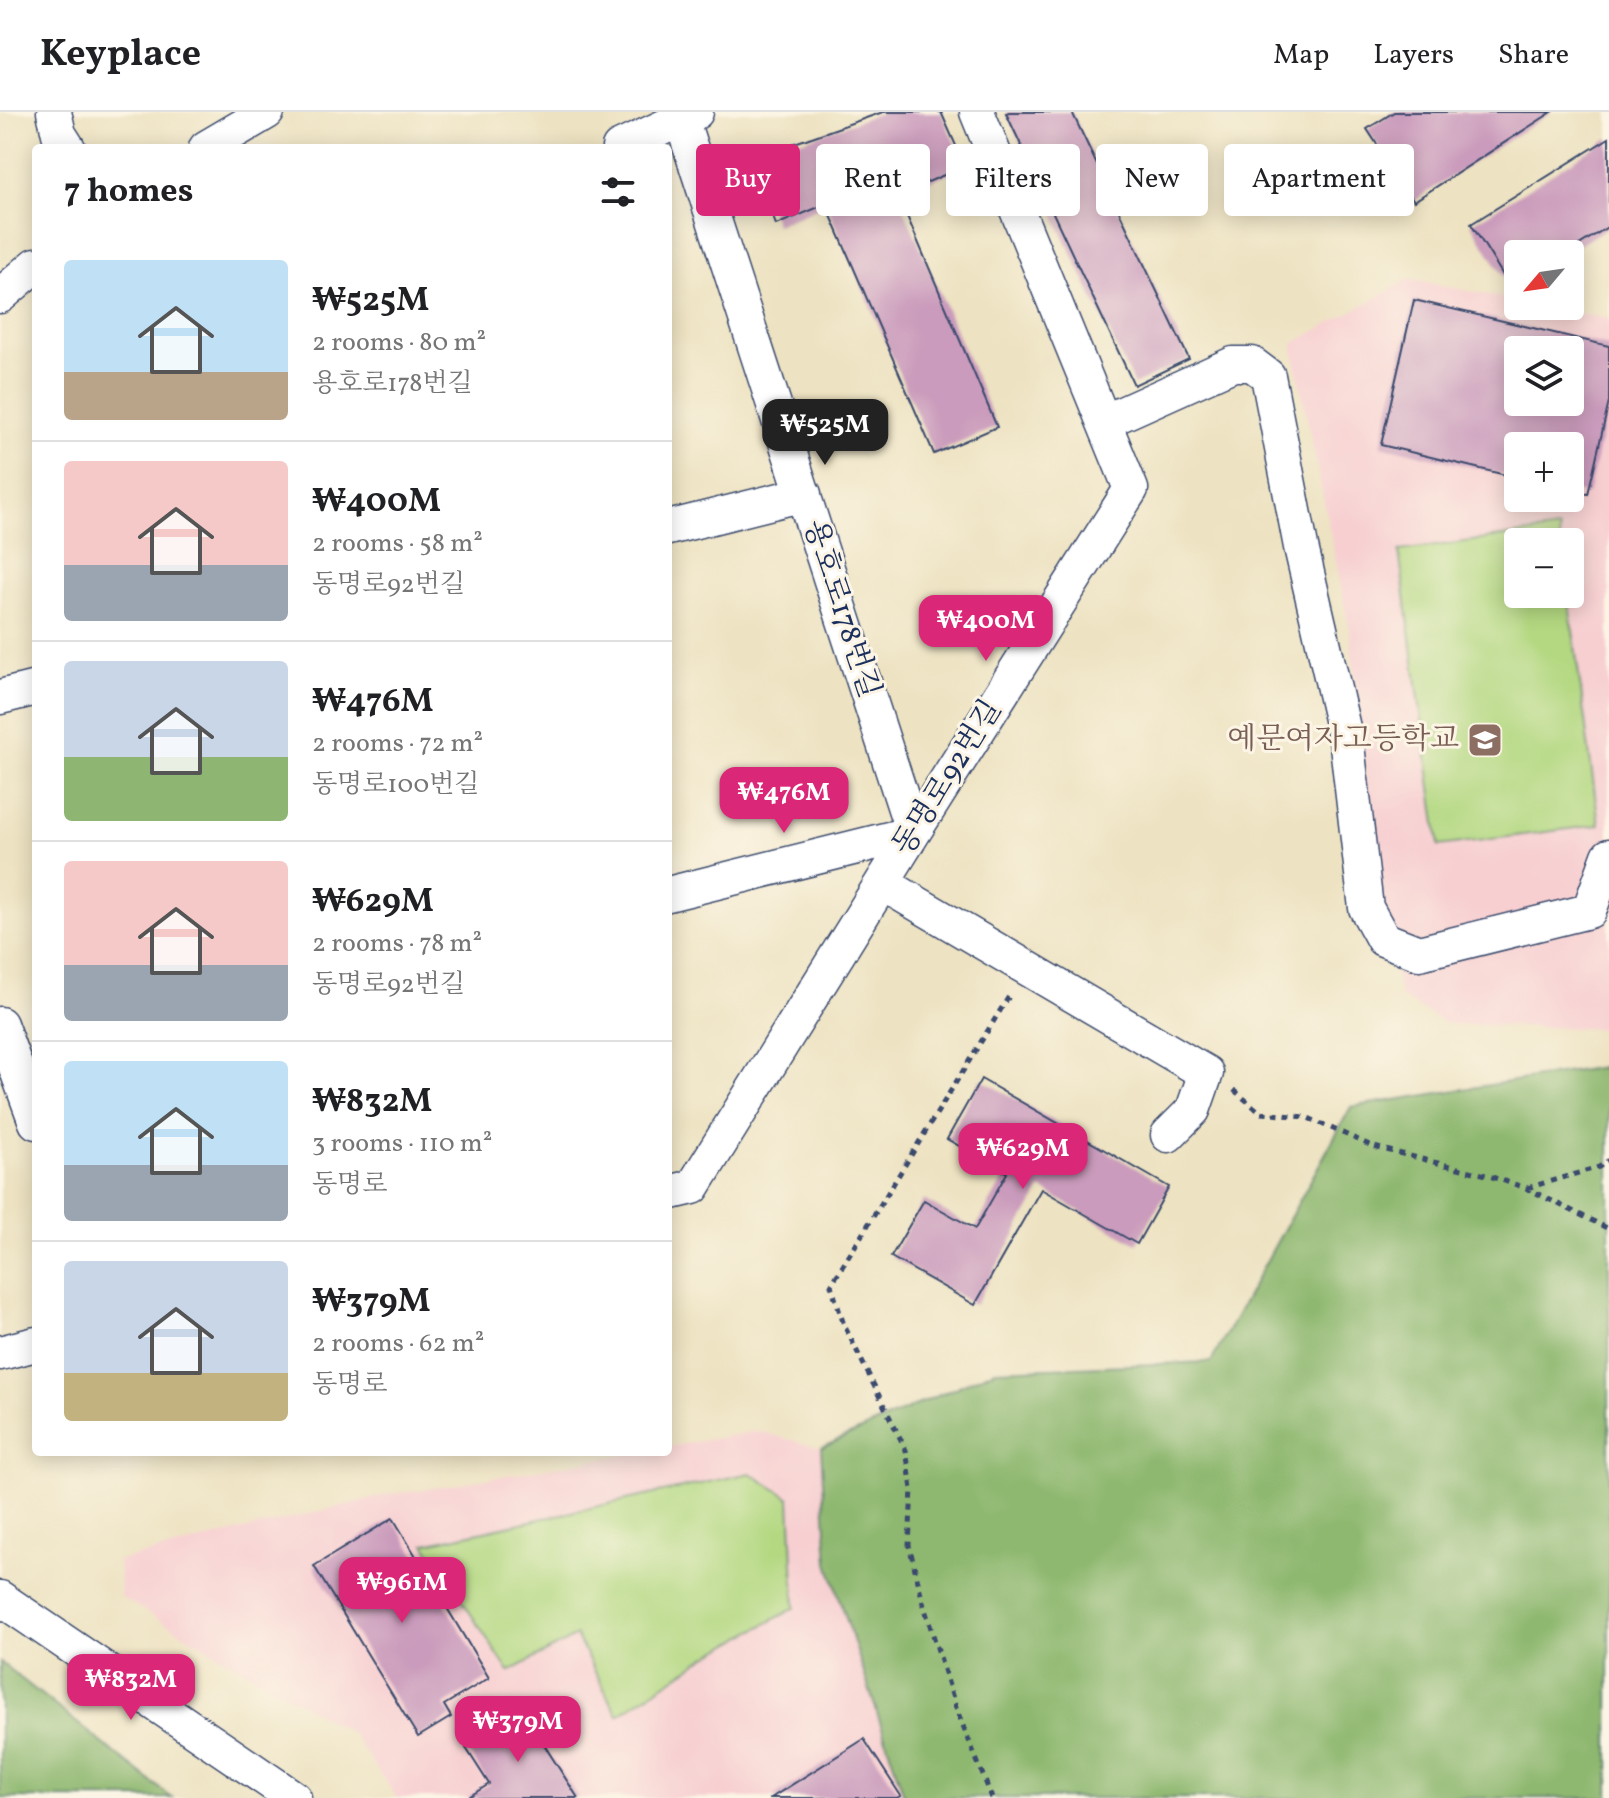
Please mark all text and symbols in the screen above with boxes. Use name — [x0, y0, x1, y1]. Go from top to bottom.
text: Keyplace — [40, 29, 201, 82]
text: Map — [1273, 36, 1329, 75]
text: Layers — [1373, 36, 1454, 75]
text: Share — [1498, 36, 1569, 75]
chip: Buy — [696, 144, 800, 216]
chip: Rent — [816, 144, 930, 216]
chip: Filters — [946, 144, 1080, 216]
chip: New — [1096, 144, 1208, 216]
chip: Apartment — [1224, 144, 1414, 216]
text: 7 homes — [64, 169, 193, 216]
icon: filters — [596, 170, 640, 214]
north arrow — [1504, 240, 1584, 320]
map controls — [1504, 240, 1584, 608]
text: ₩525M — [312, 278, 429, 325]
icon: home — [128, 292, 224, 388]
text: 2 rooms · 80 m² — [312, 325, 486, 361]
button: layers — [1504, 336, 1584, 416]
text: 용호로178번길 — [312, 366, 473, 402]
pin: ₩525M — [769, 399, 881, 467]
text: ₩525M — [780, 407, 870, 443]
button: + — [1504, 432, 1584, 512]
text: ₩400M — [312, 479, 441, 526]
icon: home — [128, 493, 224, 589]
street label: 용호로178번길 — [792, 514, 890, 704]
text: 2 rooms · 58 m² — [312, 526, 483, 562]
button: − — [1504, 528, 1584, 608]
text: 동명로92번길 — [312, 567, 465, 603]
pin: ₩400M — [930, 595, 1042, 663]
text: ₩400M — [937, 603, 1035, 639]
text: ₩476M — [312, 679, 433, 726]
street label: 동명로92번길 — [883, 692, 1013, 864]
icon: home — [128, 693, 224, 789]
place label: 예문여자고등학교 — [1227, 719, 1459, 761]
school or university icon: 예문여자고등학교 — [1466, 721, 1504, 759]
text: 2 rooms · 72 m² — [312, 726, 483, 762]
text: 동명로100번길 — [312, 767, 479, 803]
pin: ₩476M — [728, 767, 840, 835]
text: ₩476M — [738, 775, 830, 811]
text: ₩629M — [312, 879, 434, 926]
icon: home — [128, 893, 224, 989]
text: 2 rooms · 78 m² — [312, 926, 482, 962]
text: 동명로92번길 — [312, 967, 465, 1003]
text: ₩832M — [312, 1079, 432, 1126]
icon: home — [128, 1093, 224, 1189]
pin: ₩629M — [967, 1123, 1079, 1191]
text: 3 rooms · 110 m² — [312, 1126, 492, 1162]
text: ₩629M — [977, 1131, 1069, 1167]
text: 동명로 — [312, 1167, 387, 1203]
text: ₩379M — [312, 1279, 430, 1326]
icon: home — [128, 1293, 224, 1389]
text: 2 rooms · 62 m² — [312, 1326, 484, 1362]
text: 동명로 — [312, 1367, 387, 1403]
pin: ₩961M — [346, 1557, 458, 1625]
text: ₩961M — [357, 1565, 447, 1601]
pin: ₩832M — [75, 1654, 187, 1722]
text: ₩832M — [85, 1662, 177, 1698]
pin: ₩379M — [462, 1696, 574, 1764]
text: ₩379M — [473, 1704, 563, 1740]

